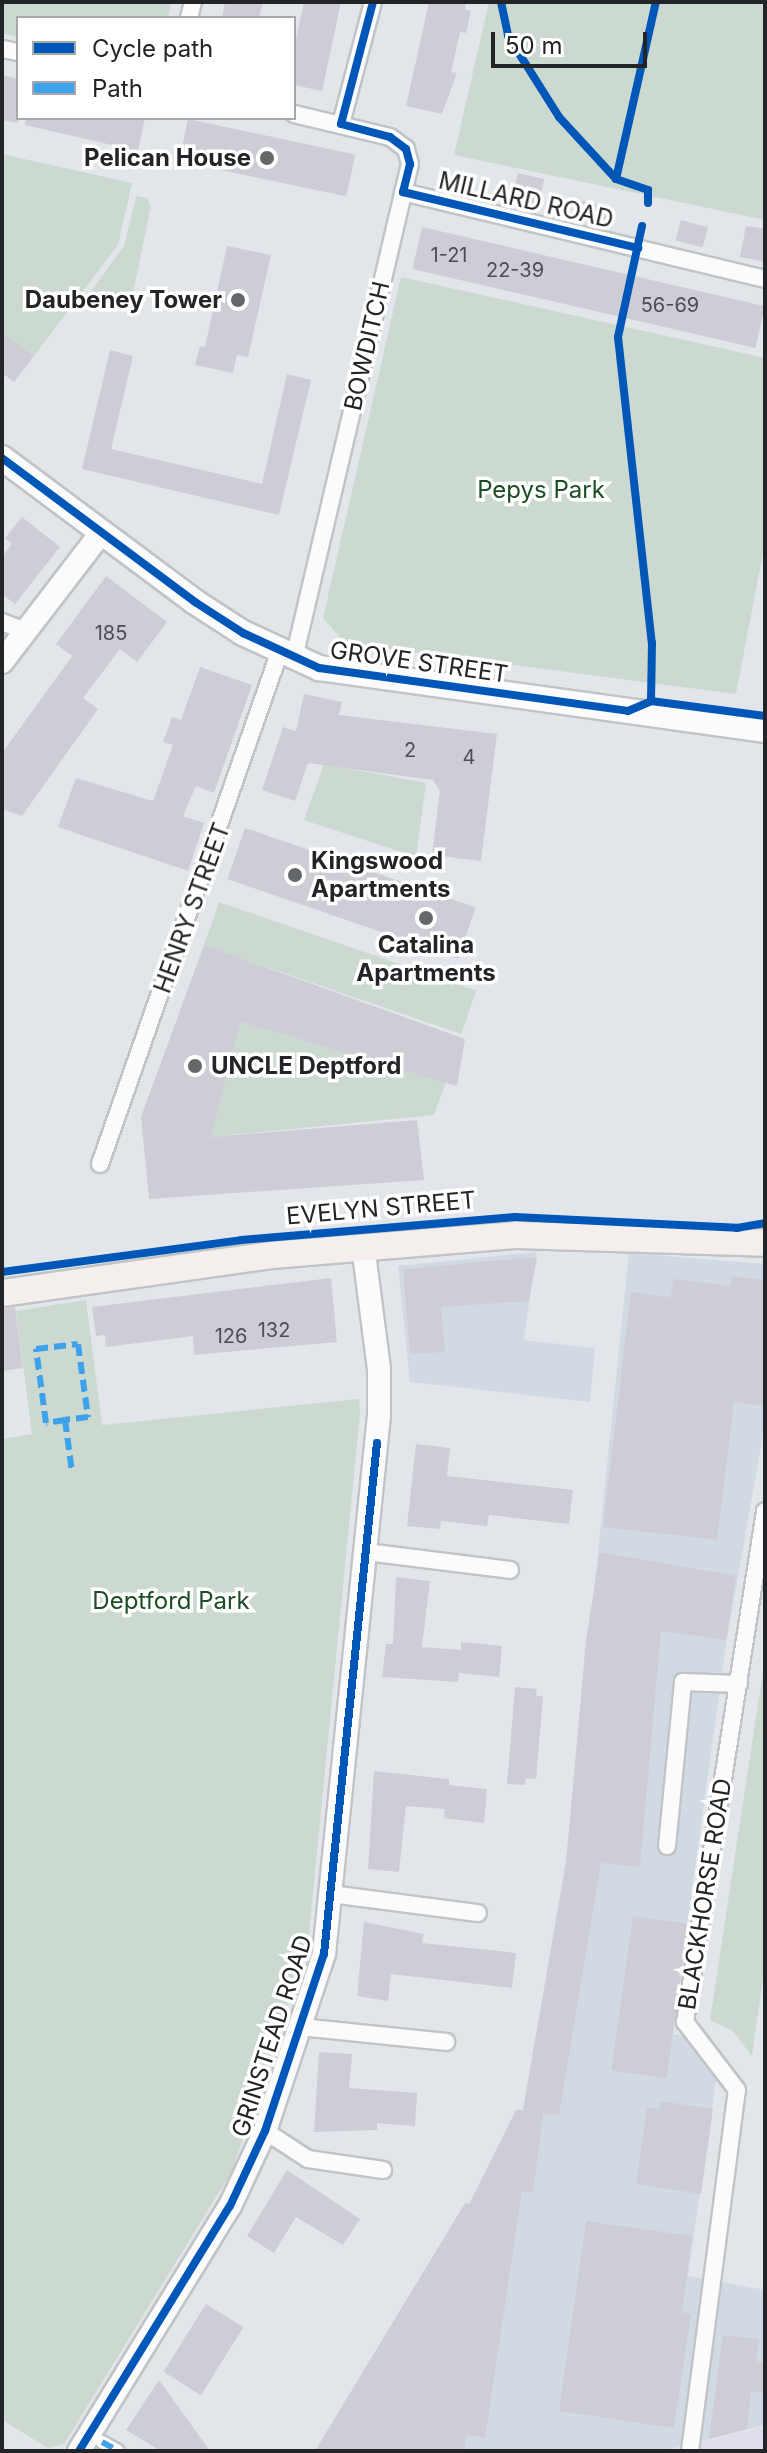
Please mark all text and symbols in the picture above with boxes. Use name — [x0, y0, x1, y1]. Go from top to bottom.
legend — [16, 16, 296, 120]
scale bar — [495, 16, 651, 66]
text: 50 m — [505, 31, 563, 60]
text: Cycle path — [92, 34, 213, 63]
text: Path — [92, 74, 143, 103]
place label: Pelican House — [84, 144, 251, 172]
marker: Pelican House — [258, 149, 276, 167]
street label: MILLARD ROAD — [436, 166, 616, 234]
house number: 1-21 — [431, 243, 467, 267]
house number: 22-39 — [486, 258, 544, 282]
street label: BOWDITCH — [338, 279, 396, 413]
place label: Daubeney Tower — [25, 286, 222, 314]
marker: Daubeney Tower — [229, 291, 247, 309]
house number: 56-69 — [641, 293, 699, 317]
park label: Pepys Park — [477, 476, 605, 504]
house number: 185 — [95, 621, 127, 645]
street label: GROVE STREET — [328, 635, 510, 689]
house number: 2 — [404, 738, 416, 762]
house number: 4 — [463, 745, 475, 769]
street label: HENRY STREET — [148, 819, 236, 997]
place label: Kingswood Apartments — [311, 847, 450, 903]
marker: Kingswood Apartments — [286, 866, 304, 884]
marker: Catalina Apartments — [417, 909, 435, 927]
place label: Catalina Apartments — [356, 931, 496, 987]
place label: UNCLE Deptford — [211, 1052, 401, 1080]
marker: UNCLE Deptford — [186, 1057, 204, 1075]
street label: EVELYN STREET — [285, 1185, 477, 1231]
house number: 132 — [258, 1318, 290, 1342]
house number: 126 — [215, 1324, 247, 1348]
park label: Deptford Park — [92, 1587, 250, 1615]
street label: BLACKHORSE ROAD — [672, 1776, 738, 2012]
street label: GRINSTEAD ROAD — [226, 1931, 318, 2141]

